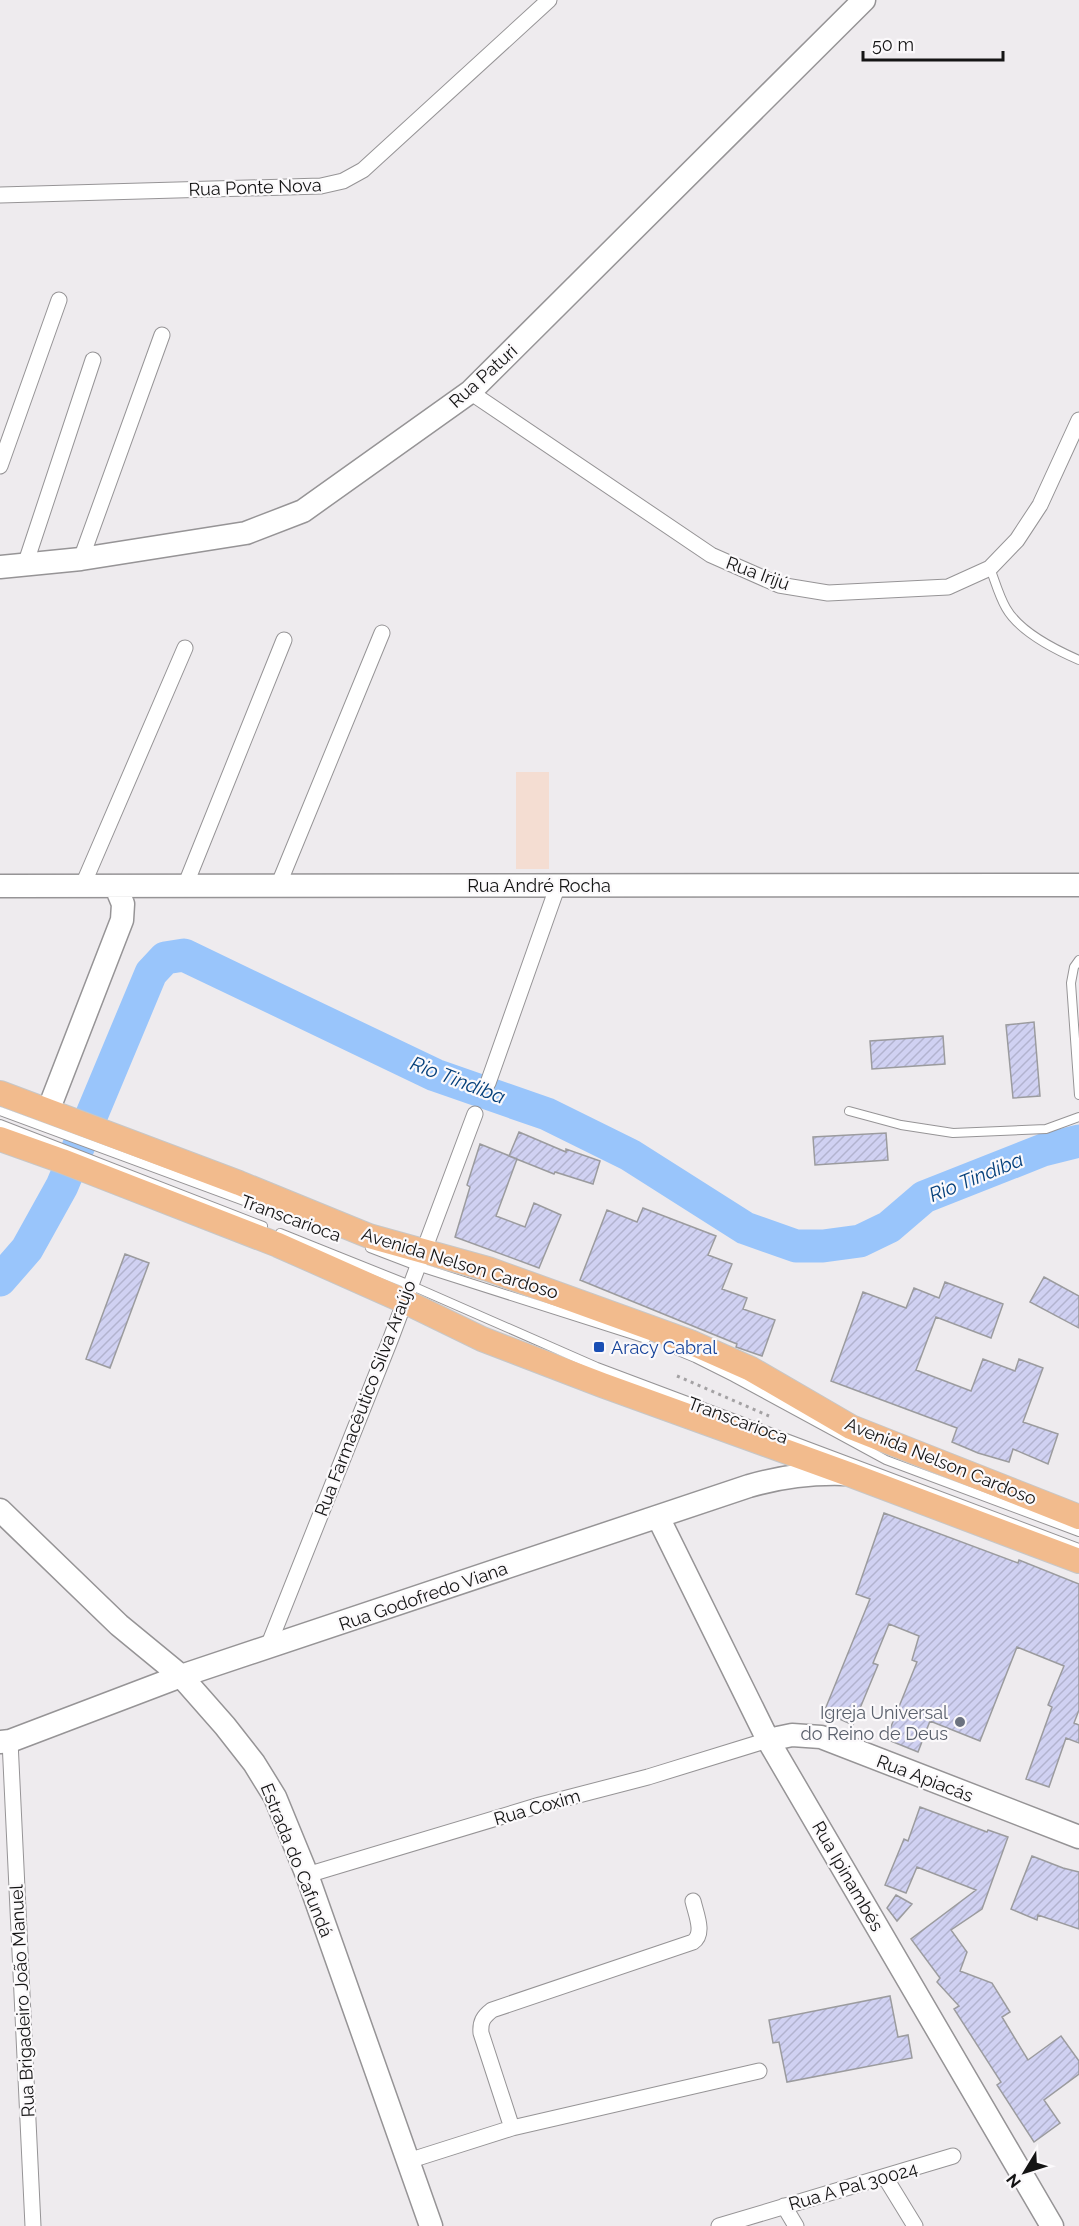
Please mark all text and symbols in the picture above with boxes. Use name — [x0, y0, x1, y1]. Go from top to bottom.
scale bar — [863, 24, 1002, 62]
text: 50 m — [872, 34, 914, 55]
street label: Rua Ponte Nova — [188, 174, 322, 200]
street label: Rua Paturi — [445, 340, 521, 412]
street label: Rua Irijú — [723, 552, 793, 594]
street label: Rua André Rocha — [467, 875, 611, 896]
water label: Rio Tindiba — [407, 1051, 509, 1109]
water label: Rio Tindiba — [925, 1147, 1027, 1207]
street label: Transcarioca — [238, 1190, 344, 1246]
street label: Avenida Nelson Cardoso — [359, 1223, 561, 1303]
street label: Rua Farmacêutico Silva Araújo — [310, 1277, 420, 1519]
place label: Aracy Cabral — [611, 1337, 717, 1358]
marker: Aracy Cabral — [592, 1340, 606, 1354]
street label: Transcarioca — [685, 1392, 791, 1448]
street label: Avenida Nelson Cardoso — [842, 1413, 1040, 1509]
street label: Rua Godofredo Viana — [336, 1557, 510, 1635]
place label: Igreja Universal do Reino de Deus — [801, 1702, 948, 1744]
marker: Igreja Universal do Reino de Deus — [953, 1715, 967, 1729]
street label: Rua Apiacás — [874, 1750, 976, 1806]
street label: Estrada do Cafundá — [257, 1780, 337, 1940]
street label: Rua Coxim — [491, 1785, 583, 1829]
street label: Rua Ipinambés — [808, 1817, 888, 1935]
street label: Rua Brigadeiro João Manuel — [5, 1884, 39, 2118]
north arrow — [995, 2142, 1055, 2202]
street label: Rua A Pal 30024 — [786, 2158, 920, 2214]
text: N — [1002, 2170, 1025, 2192]

